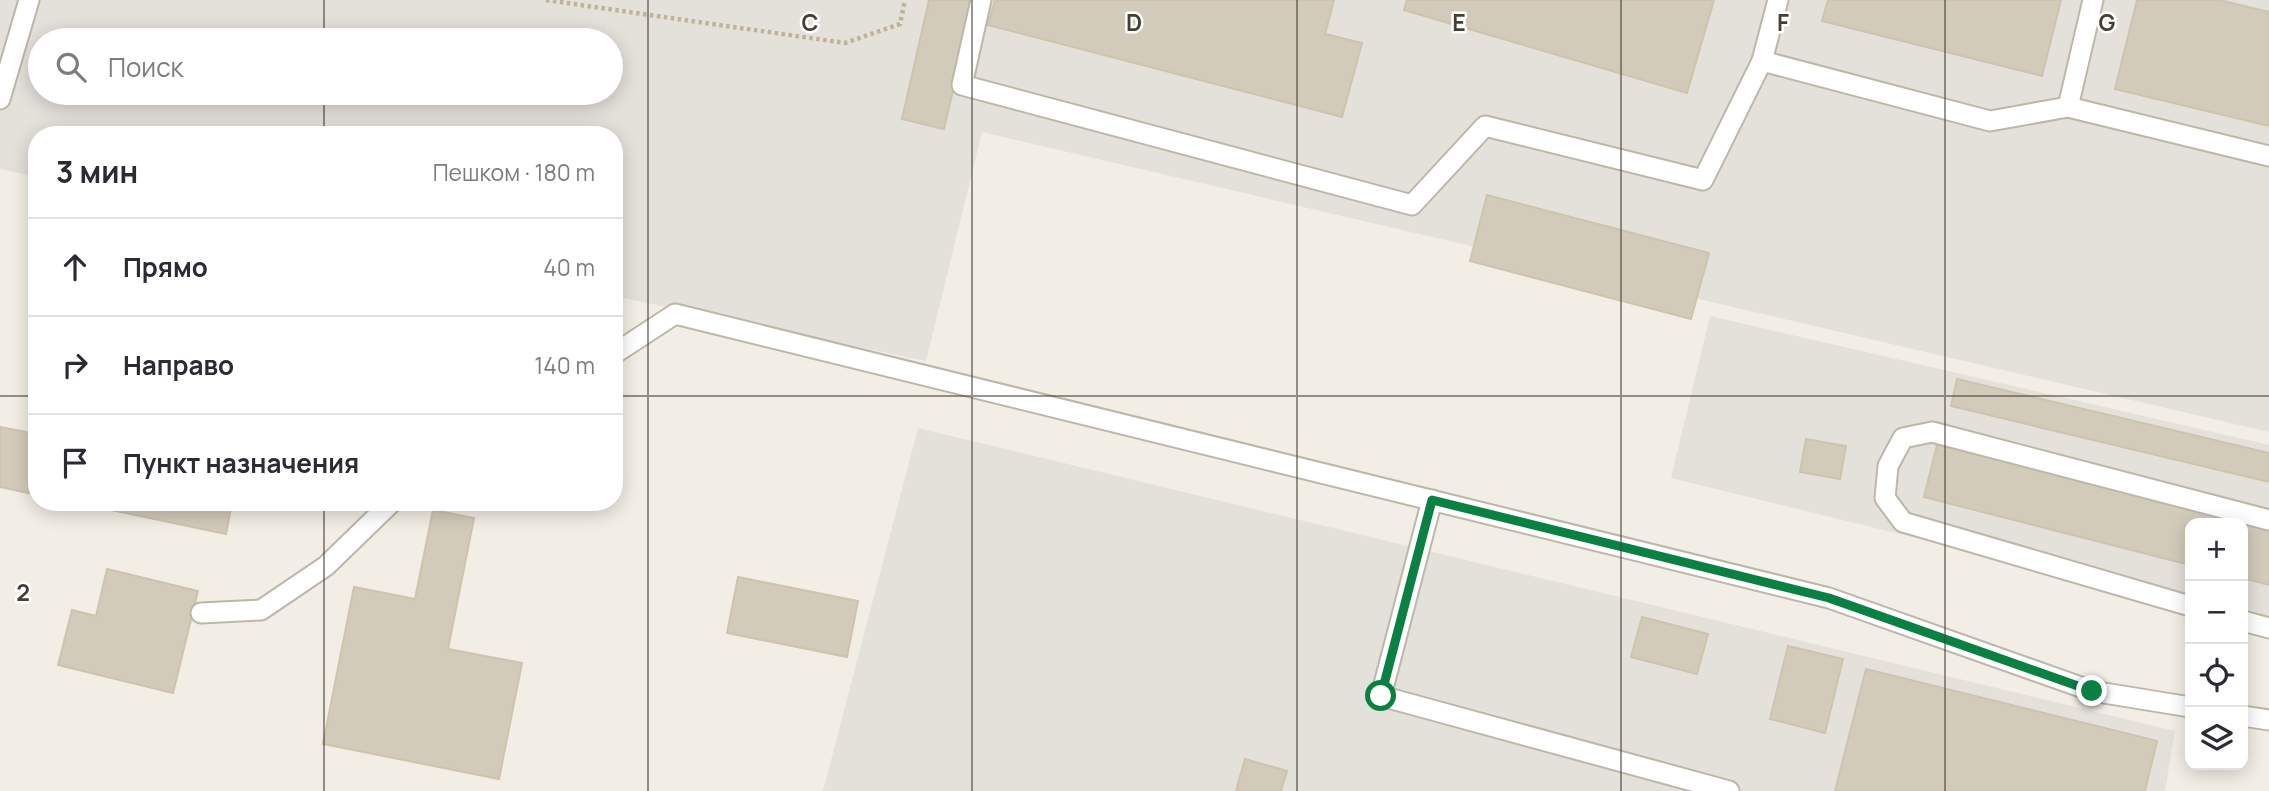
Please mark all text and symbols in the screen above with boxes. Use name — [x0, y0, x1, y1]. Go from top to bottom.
text: C — [802, 6, 819, 38]
text: D — [1126, 6, 1142, 38]
text: E — [1452, 6, 1466, 38]
text: F — [1777, 6, 1789, 38]
text: G — [2099, 6, 2116, 38]
search box — [28, 28, 623, 105]
icon: search — [52, 48, 90, 86]
text: Поиск — [108, 49, 183, 85]
text: 3 мин — [56, 151, 138, 192]
text: Пешком · 180 m — [433, 156, 595, 188]
icon: ahead — [56, 248, 94, 286]
text: Прямо — [123, 249, 208, 285]
text: 40 m — [543, 251, 595, 283]
icon: right — [56, 346, 94, 384]
text: Направо — [123, 347, 234, 383]
text: 140 m — [534, 349, 595, 381]
icon: arrive — [56, 444, 94, 482]
text: Пункт назначения — [123, 445, 359, 481]
map controls — [2185, 518, 2248, 770]
button: + — [2185, 518, 2248, 581]
text: 2 — [16, 576, 30, 608]
button: − — [2185, 581, 2248, 644]
button: locate — [2185, 644, 2248, 707]
route end — [2076, 675, 2107, 706]
route start — [1365, 680, 1396, 711]
button: layers — [2185, 707, 2248, 770]

